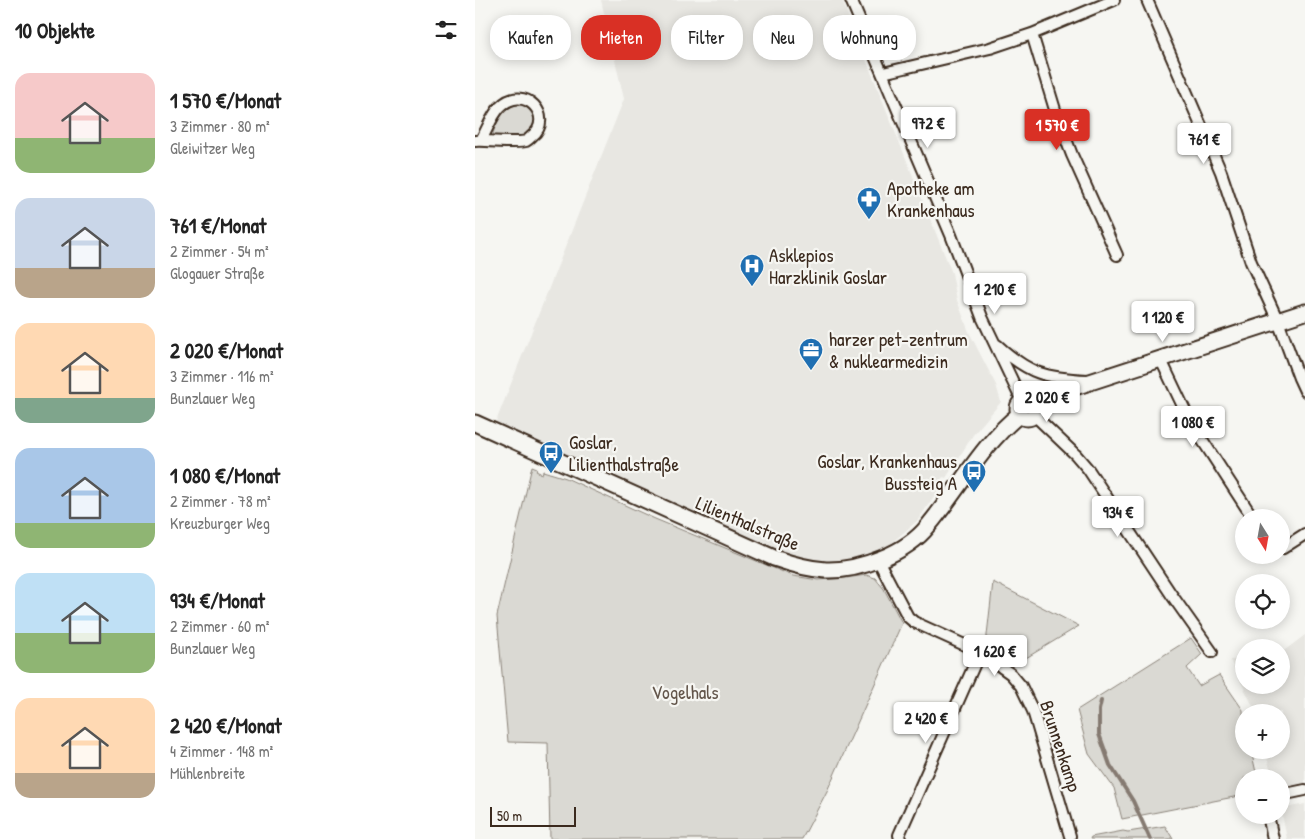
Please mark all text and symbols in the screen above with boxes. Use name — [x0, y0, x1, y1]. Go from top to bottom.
chip: Kaufen — [490, 15, 571, 60]
chip: Mieten — [581, 15, 661, 60]
chip: Filter — [671, 15, 743, 60]
chip: Neu — [753, 15, 813, 60]
chip: Wohnung — [823, 15, 916, 60]
text: 10 Objekte — [15, 16, 95, 45]
icon: filters — [432, 16, 460, 44]
text: 1 570 €/Monat — [170, 86, 281, 115]
icon: home — [55, 93, 115, 153]
pin: 972 € — [893, 106, 963, 149]
pin: 1 570 € — [1011, 108, 1103, 151]
text: 972 € — [912, 112, 944, 134]
text: 1 570 € — [1036, 114, 1078, 136]
text: 3 Zimmer · 80 m² — [170, 115, 270, 137]
pin: 761 € — [1169, 122, 1239, 165]
text: 761 € — [1188, 128, 1220, 150]
text: Gleiwitzer Weg — [170, 137, 255, 159]
place label: Apotheke am Krankenhaus — [887, 175, 975, 223]
pharmacy icon: Apotheke am Krankenhaus — [856, 186, 882, 220]
text: 761 €/Monat — [170, 211, 266, 240]
icon: home — [55, 218, 115, 278]
text: 2 Zimmer · 54 m² — [170, 240, 269, 262]
place label: Asklepios Harzklinik Goslar — [769, 242, 888, 290]
hospital icon: Asklepios Harzklinik Goslar — [739, 253, 765, 287]
text: Glogauer Straße — [170, 262, 265, 284]
pin: 1 210 € — [949, 272, 1041, 315]
text: 1 210 € — [974, 278, 1016, 300]
pin: 1 120 € — [1117, 300, 1209, 343]
text: 1 120 € — [1142, 306, 1184, 328]
place label: harzer pet-zentrum & nuklearmedizin — [829, 326, 968, 374]
text: 2 020 €/Monat — [170, 336, 283, 365]
office icon: harzer pet-zentrum & nuklearmedizin — [798, 337, 824, 371]
icon: home — [55, 343, 115, 403]
text: 3 Zimmer · 116 m² — [170, 365, 274, 387]
pin: 2 020 € — [1001, 380, 1093, 423]
text: 2 020 € — [1025, 386, 1069, 408]
text: Bunzlauer Weg — [170, 387, 255, 409]
pin: 1 080 € — [1147, 406, 1239, 448]
text: 1 080 € — [1172, 411, 1214, 433]
place label: Goslar, Lilienthalstraße — [569, 429, 679, 477]
bus stop icon: Goslar, Lilienthalstraße — [538, 440, 564, 474]
place label: Goslar, Krankenhaus Bussteig A — [817, 448, 957, 496]
bus stop icon: Goslar, Krankenhaus Bussteig A — [961, 459, 987, 493]
text: 1 080 €/Monat — [170, 461, 280, 490]
icon: home — [55, 468, 115, 528]
text: 2 Zimmer · 78 m² — [170, 490, 271, 512]
street label: Lilienthalstraße — [692, 490, 804, 557]
pin: 934 € — [1083, 496, 1153, 538]
text: 934 € — [1103, 501, 1133, 523]
north arrow — [1235, 509, 1290, 564]
map controls — [1235, 509, 1290, 824]
text: Kreuzburger Weg — [170, 512, 270, 534]
button: locate — [1235, 574, 1290, 629]
text: 934 €/Monat — [170, 586, 265, 615]
icon: home — [55, 593, 115, 653]
text: 2 Zimmer · 60 m² — [170, 615, 270, 637]
pin: 1 620 € — [949, 634, 1041, 677]
text: Bunzlauer Weg — [170, 637, 255, 659]
button: layers — [1235, 639, 1290, 694]
text: 1 620 € — [974, 640, 1016, 662]
park label: Vogelhals — [651, 679, 719, 705]
street label: Brunnenkamp — [1034, 697, 1088, 795]
pin: 2 420 € — [880, 702, 972, 744]
button: + — [1235, 704, 1290, 759]
text: 2 420 € — [904, 707, 948, 729]
text: 2 420 €/Monat — [170, 711, 282, 740]
icon: home — [55, 718, 115, 778]
text: 4 Zimmer · 148 m² — [170, 740, 273, 762]
text: Mühlenbreite — [170, 762, 245, 784]
button: − — [1235, 769, 1290, 824]
scale bar — [490, 804, 576, 827]
text: 50 m — [497, 806, 522, 825]

